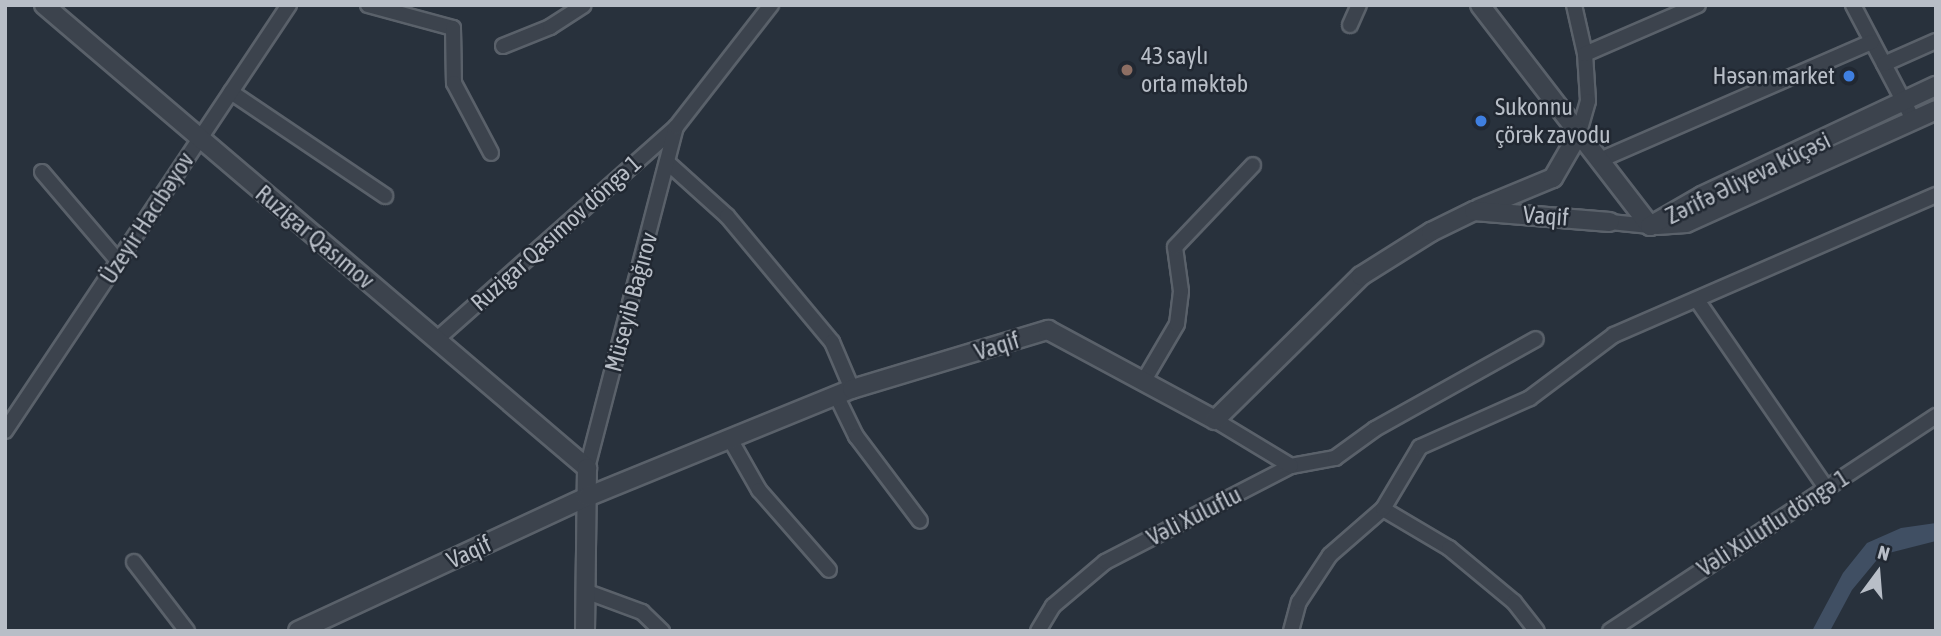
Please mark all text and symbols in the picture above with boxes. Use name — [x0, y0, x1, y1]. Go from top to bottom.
place label: 43 saylı orta məktəb — [1141, 42, 1248, 98]
marker: 43 saylı orta məktəb — [1119, 62, 1135, 78]
place label: Həsən market — [1712, 62, 1835, 90]
marker: Həsən market — [1841, 68, 1857, 84]
place label: Sukonnu çörək zavodu — [1495, 93, 1611, 149]
marker: Sukonnu çörək zavodu — [1473, 113, 1489, 129]
street label: Zərifə Əliyeva küçəsi — [1661, 126, 1835, 230]
street label: Üzeyir Hacıbəyov — [94, 147, 200, 289]
street label: Ruzigar Qasımov döngə 1 — [465, 149, 647, 317]
street label: Ruzigar Qasımov — [250, 179, 380, 295]
street label: Vaqif — [1522, 200, 1570, 232]
street label: Müseyib Bağırov — [599, 229, 663, 375]
street label: Vaqif — [971, 326, 1023, 366]
street label: Vəli Xuluflu döngə 1 — [1692, 463, 1854, 583]
street label: Vəli Xuluflu — [1142, 480, 1246, 552]
street label: Vaqif — [442, 529, 496, 575]
north arrow — [1843, 538, 1913, 608]
text: N — [1875, 541, 1892, 565]

